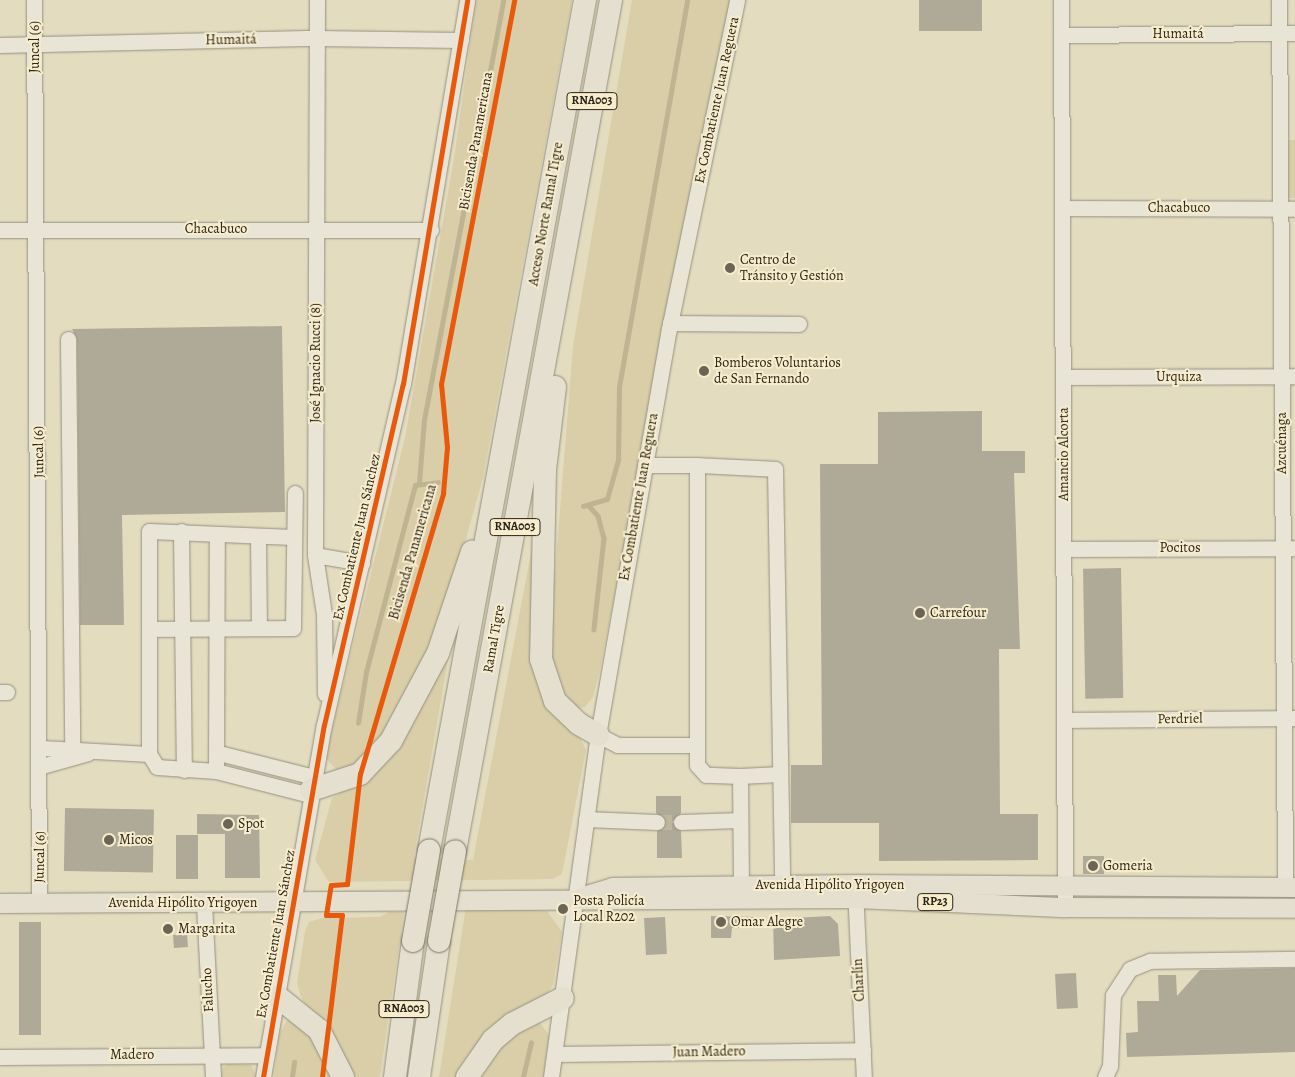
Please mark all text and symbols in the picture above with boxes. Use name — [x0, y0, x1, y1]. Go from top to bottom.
street label: Ex Combatiente Juan Reguera — [691, 15, 743, 185]
street label: Juncal (6) — [27, 21, 43, 73]
street label: Humaitá — [1152, 26, 1204, 42]
street label: Humaitá — [205, 31, 257, 49]
street label: Bicisenda Panamericana — [456, 70, 496, 212]
road number: RNA003 — [566, 92, 618, 110]
street label: Acceso Norte Ramal Tigre — [525, 141, 567, 287]
street label: Chacabuco — [1148, 200, 1210, 216]
street label: Chacabuco — [185, 221, 247, 237]
place label: Centro de Tránsito y Gestión — [740, 252, 844, 284]
marker: Centro de Tránsito y Gestión — [724, 262, 736, 274]
street label: José Ignacio Rucci (8) — [308, 303, 324, 423]
place label: Bomberos Voluntarios de San Fernando — [714, 355, 841, 388]
marker: Bomberos Voluntarios de San Fernando — [698, 365, 710, 377]
street label: Urquiza — [1156, 369, 1202, 385]
street label: Amancio Alcorta — [1056, 407, 1072, 501]
street label: Ex Combatiente Juan Reguera — [616, 412, 662, 582]
street label: Azcuénaga — [1274, 412, 1290, 474]
street label: Juncal (6) — [30, 426, 48, 478]
street label: Ex Combatiente Juan Sánchez — [330, 452, 384, 622]
street label: Bicisenda Panamericana — [386, 482, 440, 622]
road number: RNA003 — [489, 518, 541, 536]
street label: Pocitos — [1159, 540, 1201, 556]
street label: Ramal Tigre — [480, 604, 508, 674]
place label: Carrefour — [930, 605, 986, 621]
marker: Carrefour — [914, 607, 926, 619]
street label: Perdriel — [1157, 710, 1203, 728]
place label: Spot — [238, 816, 264, 832]
marker: Spot — [222, 818, 234, 830]
street label: Juncal (6) — [31, 831, 49, 883]
place label: Micos — [119, 832, 153, 848]
marker: Micos — [103, 834, 115, 846]
street label: Ex Combatiente Juan Sánchez — [253, 848, 299, 1020]
place label: Gomeria — [1103, 858, 1153, 874]
marker: Gomeria — [1087, 860, 1099, 872]
street label: Avenida Hipólito Yrigoyen — [755, 877, 905, 893]
road number: RP23 — [916, 892, 954, 912]
place label: Posta Policía Local R202 — [573, 893, 644, 926]
street label: Avenida Hipólito Yrigoyen — [108, 895, 258, 911]
marker: Posta Policía Local R202 — [557, 903, 569, 915]
place label: Omar Alegre — [731, 914, 803, 930]
marker: Omar Alegre — [715, 916, 727, 928]
place label: Margarita — [178, 921, 235, 937]
marker: Margarita — [162, 923, 174, 935]
street label: Charlín — [849, 958, 869, 1002]
street label: Falucho — [198, 967, 218, 1013]
road number: RNA003 — [378, 1000, 430, 1019]
street label: Juan Madero — [672, 1043, 746, 1061]
street label: Madero — [110, 1047, 154, 1063]

